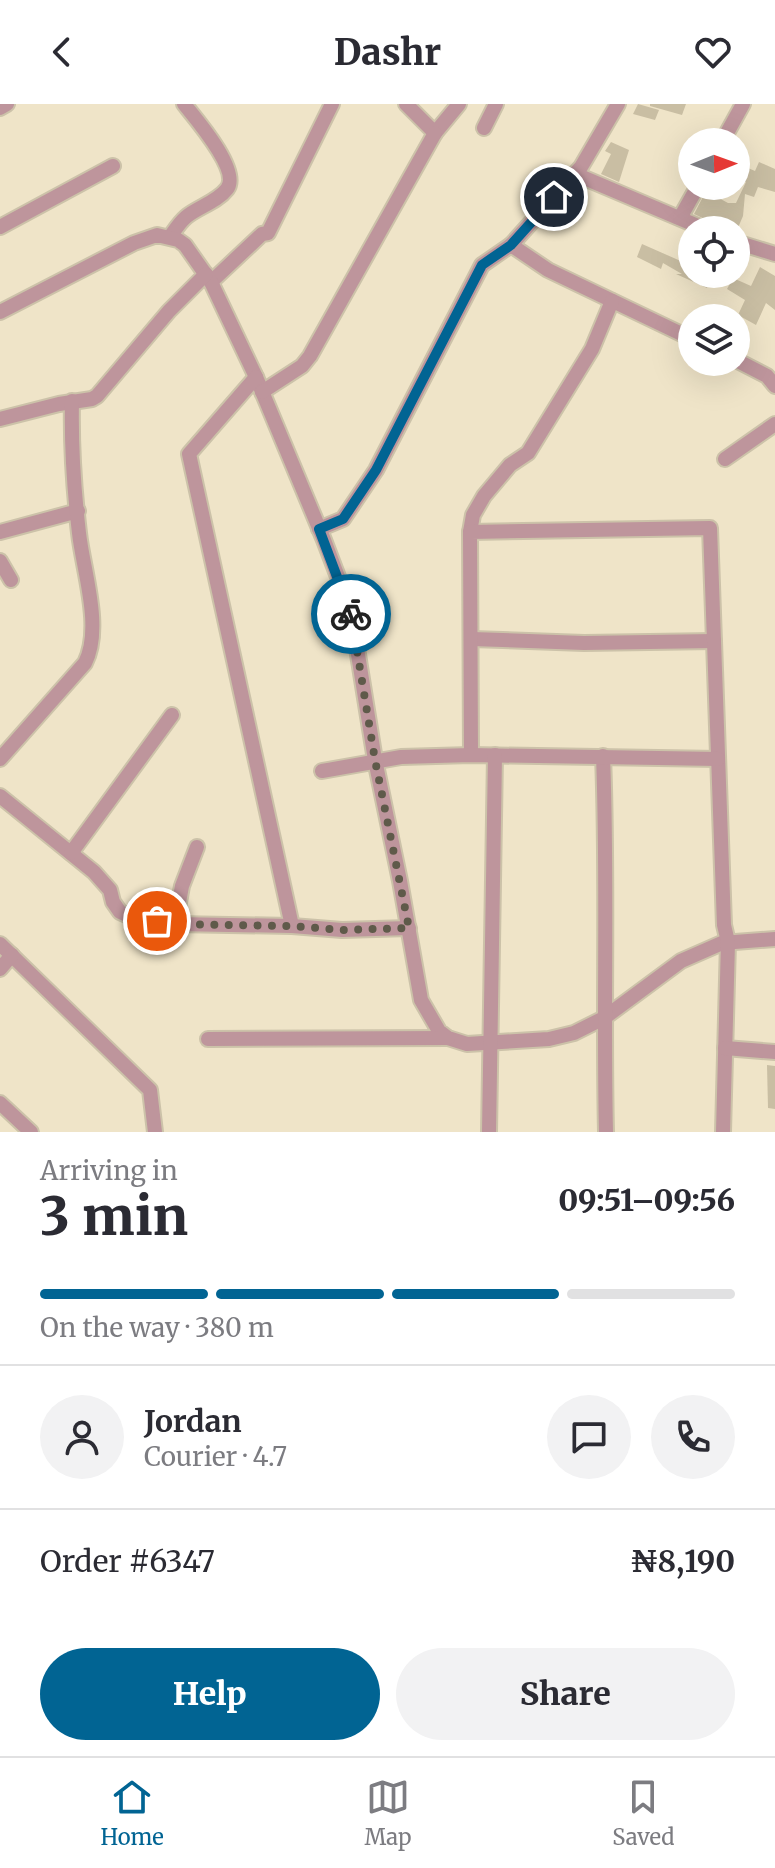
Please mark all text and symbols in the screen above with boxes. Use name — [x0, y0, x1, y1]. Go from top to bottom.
icon: back — [40, 30, 84, 74]
text: Dashr — [334, 30, 441, 75]
icon: heart — [691, 30, 735, 74]
north arrow — [678, 128, 750, 200]
map controls — [678, 128, 750, 376]
pin — [520, 163, 588, 231]
icon: home — [532, 175, 576, 219]
button: locate — [678, 216, 750, 288]
button: layers — [678, 304, 750, 376]
courier — [311, 574, 391, 654]
icon: bike — [329, 592, 373, 636]
pin — [123, 887, 191, 955]
icon: bag — [135, 899, 179, 943]
text: Arriving in — [40, 1154, 178, 1187]
text: 09:51–09:56 — [558, 1181, 735, 1219]
text: 3 min — [40, 1184, 188, 1249]
text: On the way · 380 m — [40, 1311, 274, 1344]
button: person — [40, 1395, 124, 1479]
button: chat — [547, 1395, 631, 1479]
button: phone — [651, 1395, 735, 1479]
text: Jordan — [144, 1402, 242, 1440]
text: Courier · 4.7 — [144, 1440, 287, 1473]
text: Order #6347 — [40, 1542, 215, 1580]
text: ₦8,190 — [630, 1542, 735, 1580]
button: Help — [40, 1648, 380, 1740]
button: Share — [396, 1648, 735, 1740]
tab: Home — [100, 1775, 164, 1851]
tab: Map — [365, 1775, 411, 1851]
tab: Saved — [612, 1775, 675, 1851]

